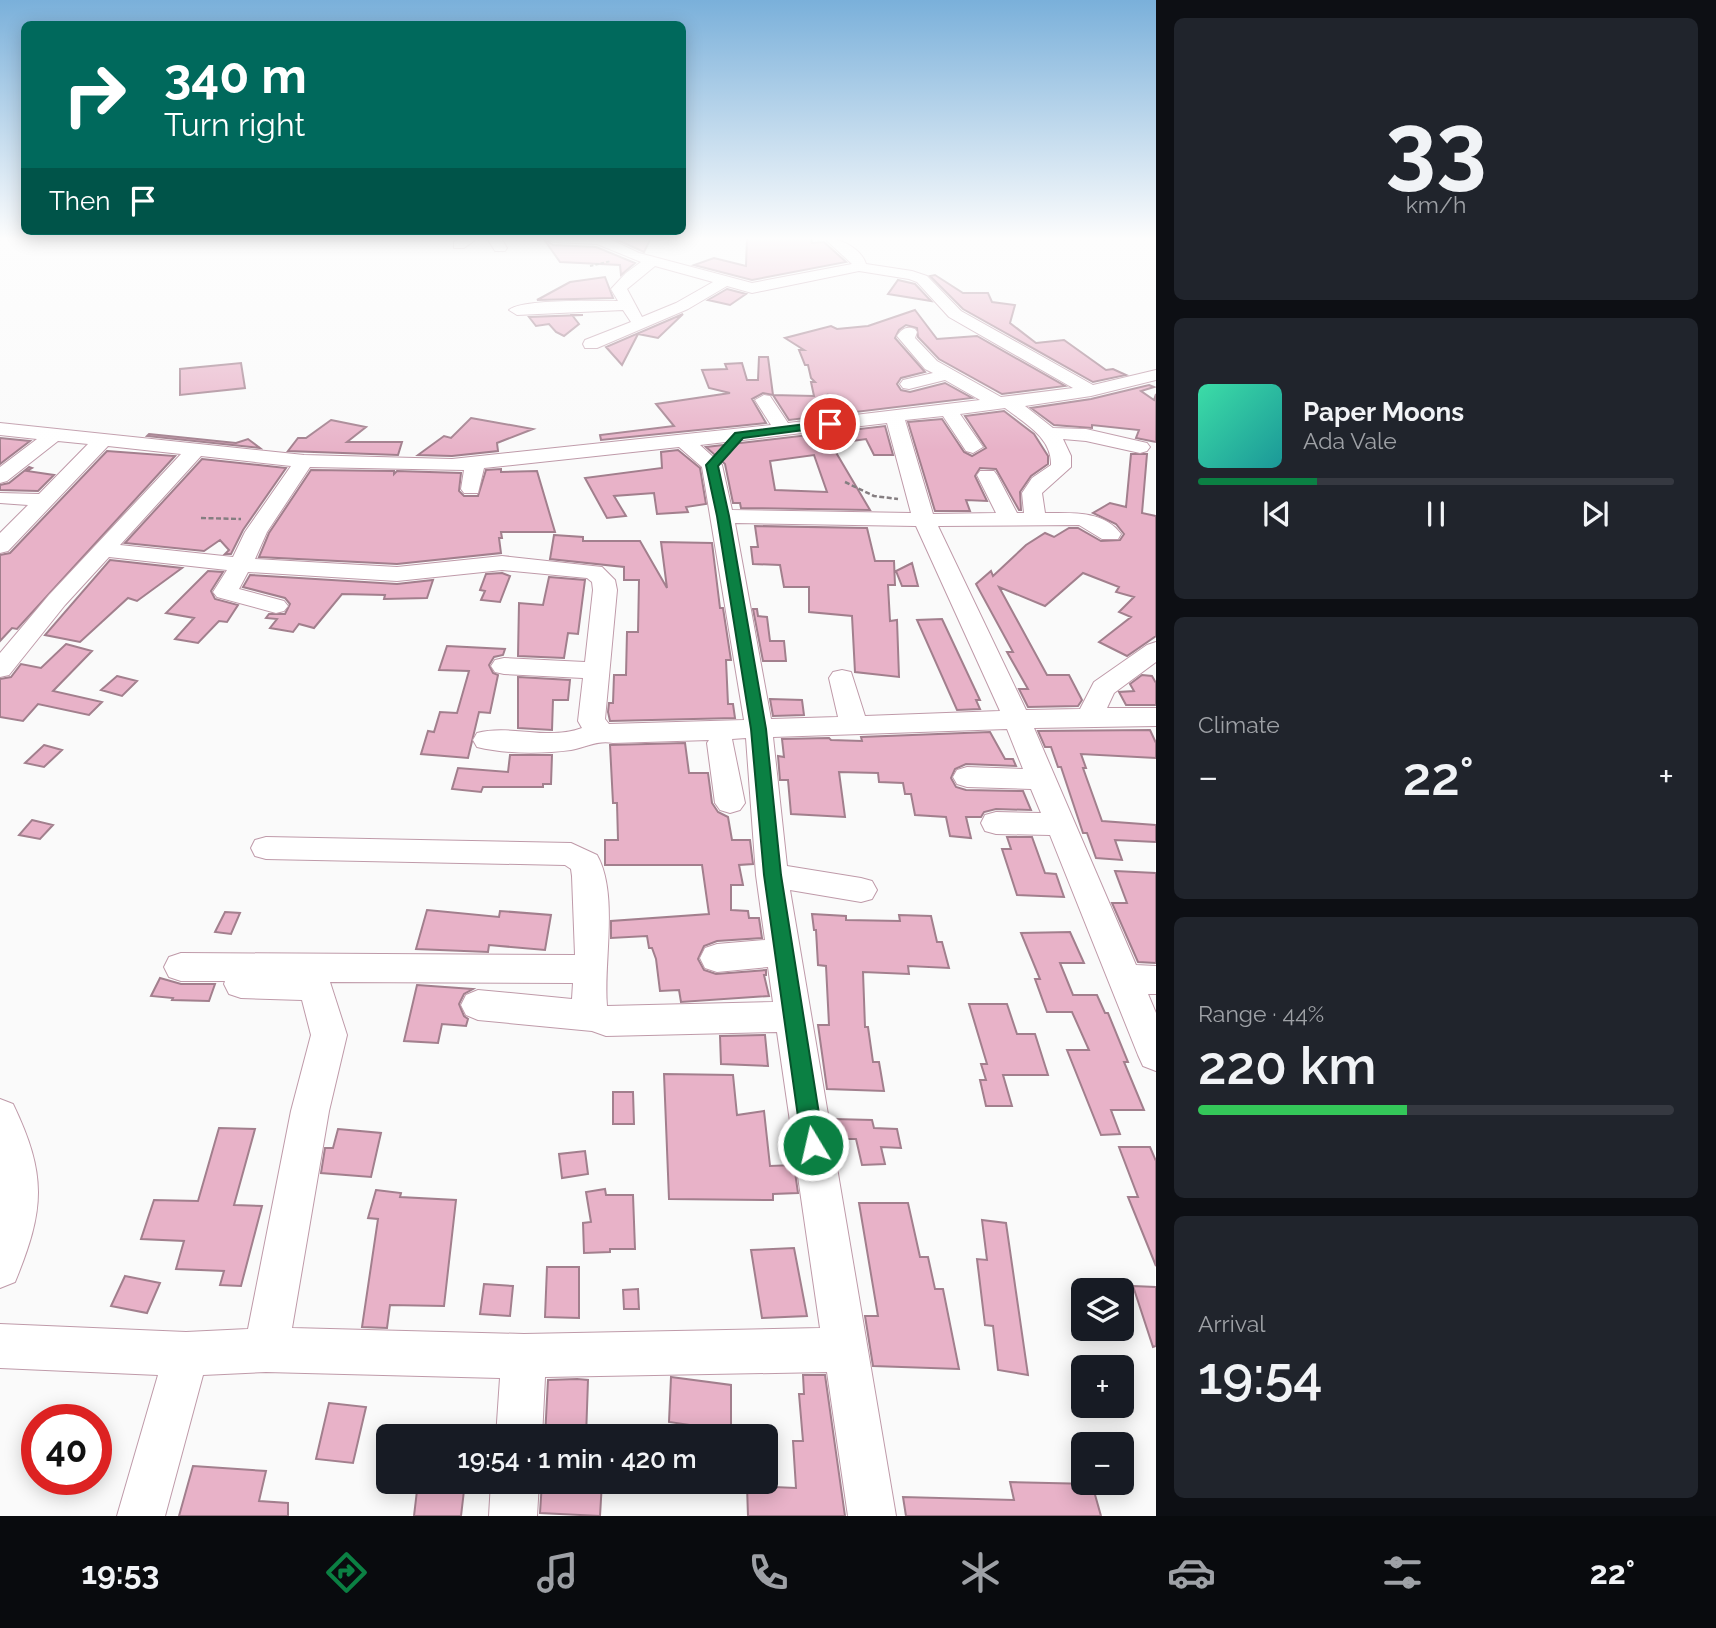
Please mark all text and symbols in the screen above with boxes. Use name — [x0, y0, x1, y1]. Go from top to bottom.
text: 340 m — [164, 47, 307, 104]
icon: right — [49, 49, 140, 140]
text: 33 — [1385, 92, 1487, 199]
text: Turn right — [164, 106, 305, 143]
icon: arrive — [124, 182, 162, 220]
text: Then — [49, 186, 110, 216]
text: km/h — [1406, 191, 1466, 218]
pin — [800, 394, 860, 454]
text: Paper Moons — [1303, 397, 1464, 427]
icon: arrive — [811, 405, 849, 443]
text: Ada Vale — [1303, 427, 1397, 454]
icon: previous — [1258, 495, 1296, 533]
icon: pause — [1417, 495, 1455, 533]
icon: next — [1576, 495, 1614, 533]
text: Climate — [1198, 711, 1280, 738]
text: 22° — [1403, 746, 1474, 807]
text: − — [1198, 754, 1218, 799]
text: + — [1658, 754, 1674, 799]
text: Range · 44% — [1198, 1000, 1324, 1027]
text: 220 km — [1198, 1035, 1377, 1096]
position arrow — [776, 1108, 850, 1182]
map controls — [1071, 1278, 1134, 1495]
button: layers — [1071, 1278, 1134, 1341]
text: Arrival — [1198, 1310, 1265, 1337]
text: 19:54 — [1198, 1345, 1323, 1406]
button: + — [1071, 1355, 1134, 1418]
speed limit sign: 40 — [21, 1404, 112, 1495]
button: − — [1071, 1432, 1134, 1495]
text: 19:54 · 1 min · 420 m — [457, 1444, 697, 1474]
icon: directions — [322, 1548, 371, 1597]
icon: music — [533, 1548, 582, 1597]
icon: phone — [744, 1548, 793, 1597]
icon: climate — [956, 1548, 1005, 1597]
icon: car — [1167, 1548, 1216, 1597]
icon: filters — [1378, 1548, 1427, 1597]
text: 19:53 — [81, 1554, 159, 1591]
text: 22° — [1590, 1554, 1635, 1591]

